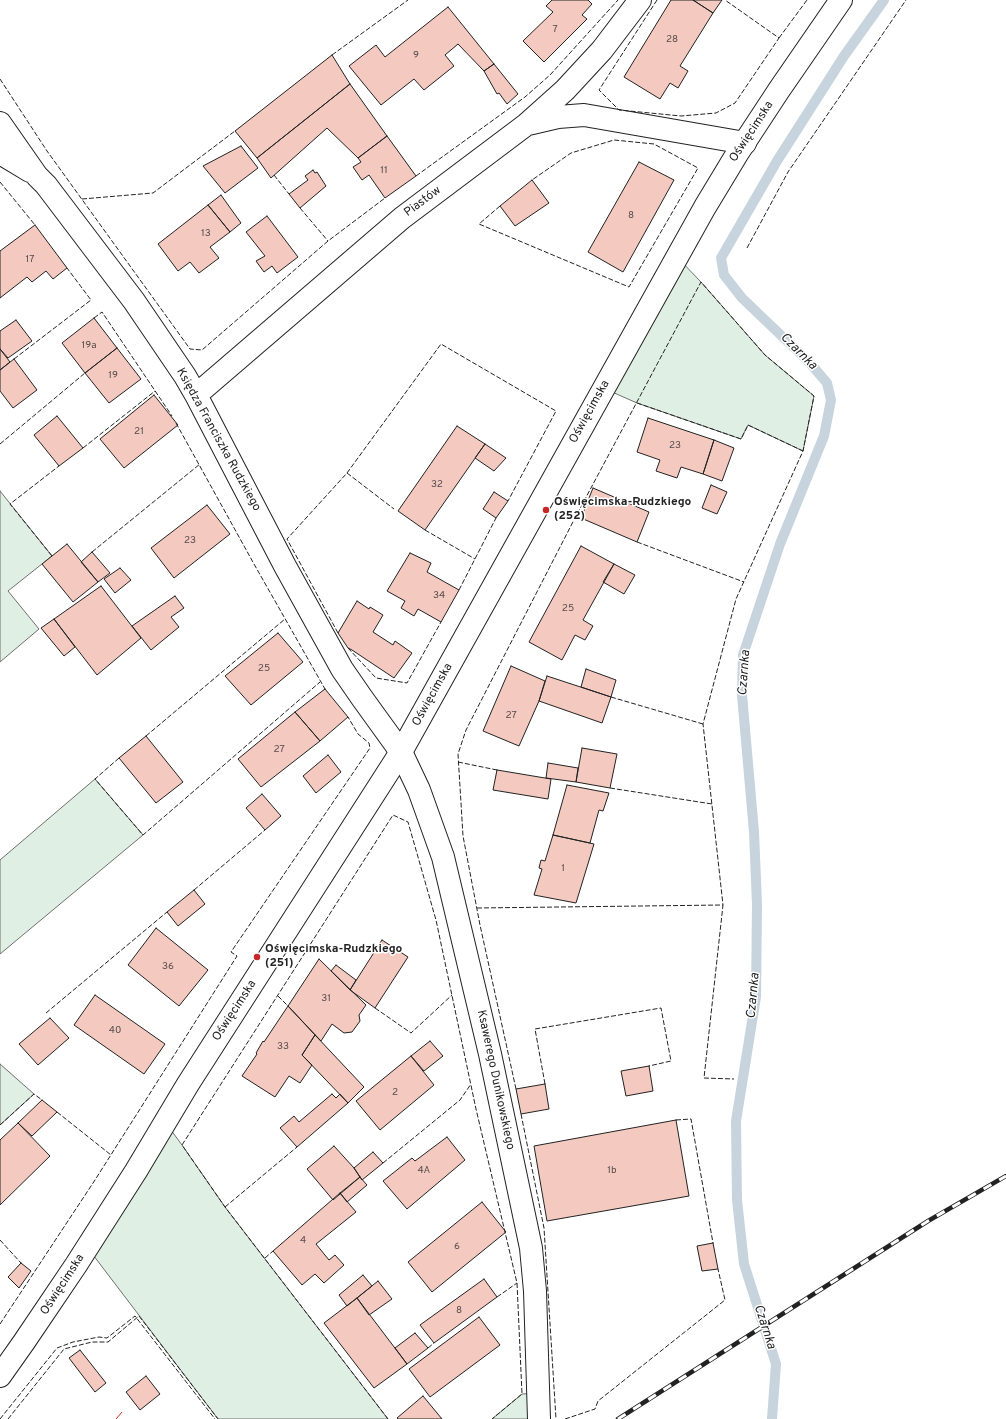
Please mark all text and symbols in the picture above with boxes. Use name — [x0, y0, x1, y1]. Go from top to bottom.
house number: 7 — [552, 24, 558, 36]
house number: 28 — [666, 34, 678, 46]
house number: 9 — [413, 50, 419, 62]
street label: Oświęcimska — [727, 99, 777, 165]
house number: 11 — [380, 165, 388, 177]
street label: Piastów — [402, 184, 444, 220]
house number: 8 — [628, 210, 634, 222]
house number: 13 — [201, 228, 211, 240]
house number: 17 — [26, 254, 34, 266]
water label: Czarnka — [776, 330, 820, 374]
house number: 19a — [82, 340, 96, 352]
street label: Księdza Franciszka Rudzkiego — [173, 366, 263, 514]
house number: 19 — [108, 370, 118, 382]
street label: Oświęcimska — [567, 378, 613, 446]
house number: 21 — [134, 426, 144, 438]
house number: 23 — [669, 440, 681, 452]
house number: 32 — [431, 479, 443, 491]
place label: Oświęcimska-Rudzkiego (252) — [554, 496, 691, 524]
marker: Oświęcimska-Rudzkiego (252) — [541, 505, 551, 515]
house number: 23 — [184, 535, 196, 547]
house number: 34 — [433, 590, 445, 602]
house number: 25 — [562, 603, 574, 615]
water label: Czarnka — [736, 650, 754, 696]
street label: Oświęcimska — [410, 661, 456, 729]
house number: 25 — [258, 663, 270, 675]
house number: 27 — [505, 710, 517, 722]
house number: 27 — [273, 744, 285, 756]
house number: 1 — [561, 863, 565, 875]
place label: Oświęcimska-Rudzkiego (251) — [265, 943, 402, 971]
marker: Oświęcimska-Rudzkiego (251) — [252, 952, 262, 962]
house number: 36 — [162, 961, 174, 973]
water label: Czarnka — [744, 972, 764, 1020]
street label: Oświęcimska — [210, 978, 260, 1044]
house number: 31 — [321, 993, 331, 1005]
street label: Ksawerego Dunikowskiego — [473, 1009, 517, 1151]
house number: 40 — [109, 1025, 121, 1037]
house number: 33 — [277, 1041, 289, 1053]
house number: 2 — [392, 1087, 398, 1099]
house number: 4A — [418, 1165, 430, 1177]
house number: 1b — [607, 1165, 617, 1177]
house number: 4 — [300, 1235, 306, 1247]
house number: 6 — [454, 1241, 460, 1253]
street label: Oświęcimska — [38, 1252, 88, 1318]
water label: Czarnka — [749, 1303, 779, 1351]
house number: 8 — [456, 1305, 462, 1317]

